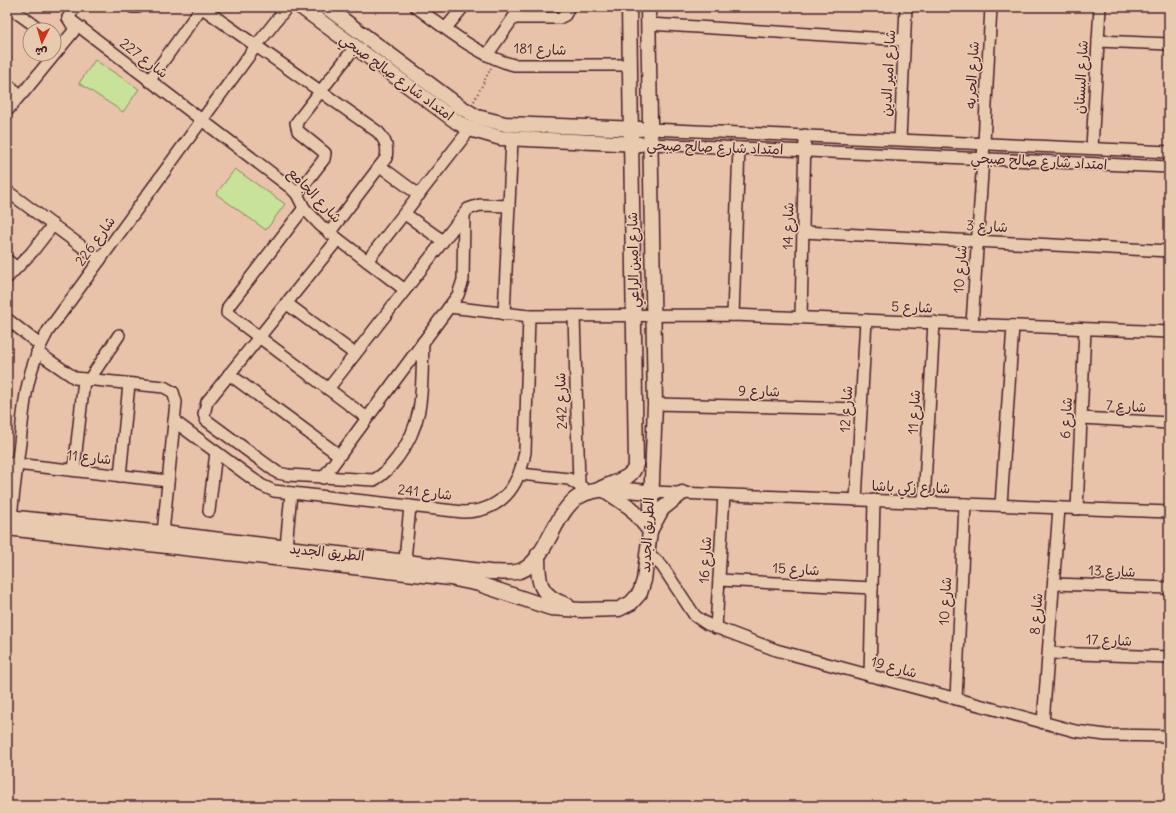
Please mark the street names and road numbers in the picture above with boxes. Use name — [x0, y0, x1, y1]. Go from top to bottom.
street label: شارع امير الدين — [877, 29, 900, 117]
street label: امتداد شارع صالح صبحي — [334, 30, 458, 128]
street label: شارع 227 — [116, 34, 172, 83]
street label: شارع 181 — [513, 39, 567, 60]
street label: شارع البستان — [1070, 40, 1093, 114]
street label: شارع الحريه — [961, 41, 984, 109]
street label: امتداد شارع صالح صبحي — [646, 136, 784, 162]
street label: امتداد شارع صالح صبحي — [970, 148, 1108, 178]
street label: شارع الجامع — [283, 163, 346, 228]
street label: شارع 14 — [779, 202, 798, 250]
street label: شارع امين الراعي — [623, 212, 647, 308]
street label: شارع 226 — [71, 213, 120, 270]
street label: شارع 3 — [966, 216, 1008, 237]
street label: شارع 10 — [949, 244, 972, 294]
street label: شارع 5 — [891, 297, 933, 318]
street label: شارع 242 — [551, 372, 572, 430]
street label: شارع 9 — [738, 382, 780, 401]
street label: شارع 12 — [836, 385, 857, 433]
street label: شارع 11 — [904, 389, 925, 435]
street label: شارع 7 — [1105, 396, 1147, 417]
street label: شارع 6 — [1056, 397, 1077, 439]
street label: شارع 11 — [66, 446, 112, 469]
street label: شارع زكي باشا — [871, 477, 951, 501]
street label: شارع 241 — [397, 480, 453, 505]
street label: الطريق الجديد — [636, 497, 658, 573]
street label: شارع 16 — [695, 536, 716, 584]
street label: الطريق الجديد — [289, 539, 365, 565]
street label: شارع 15 — [772, 559, 820, 580]
street label: شارع 13 — [1088, 561, 1136, 582]
street label: شارع 10 — [935, 576, 956, 626]
street label: شارع 8 — [1026, 593, 1047, 636]
street label: شارع 17 — [1086, 630, 1132, 651]
street label: شارع 19 — [869, 652, 919, 683]

